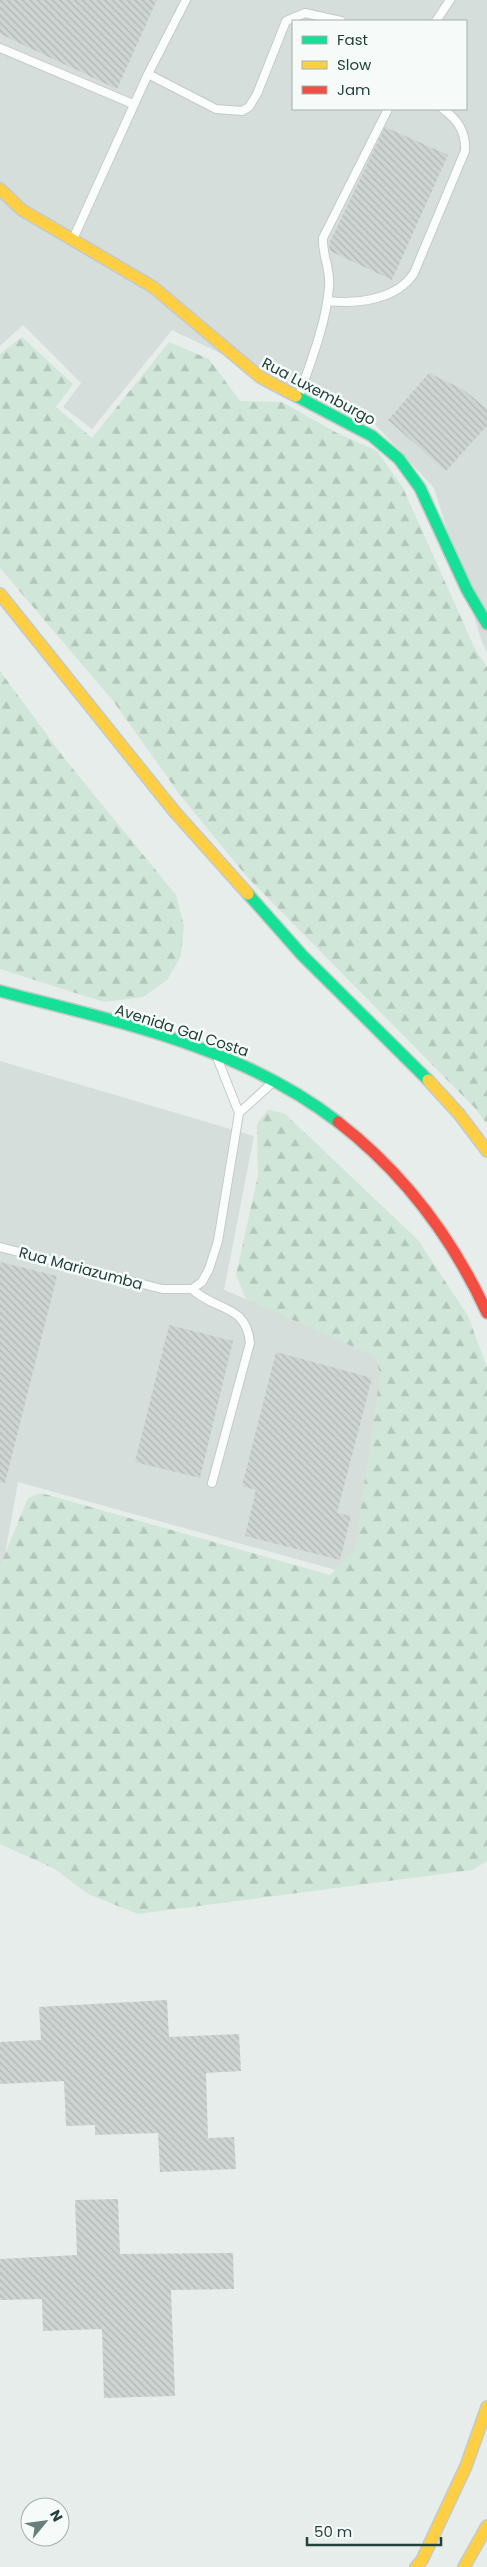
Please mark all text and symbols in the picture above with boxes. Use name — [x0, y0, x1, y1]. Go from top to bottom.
legend — [292, 20, 467, 110]
text: Fast — [337, 29, 368, 50]
text: Slow — [337, 54, 372, 75]
text: Jam — [337, 79, 371, 100]
street label: Rua Luxemburgo — [258, 352, 380, 430]
street label: Avenida Gal Costa — [112, 998, 252, 1062]
street label: Rua Mariazumba — [17, 1241, 145, 1295]
north arrow — [20, 2497, 70, 2547]
text: N — [45, 2506, 68, 2525]
scale bar — [307, 2514, 441, 2546]
text: 50 m — [314, 2521, 352, 2542]

